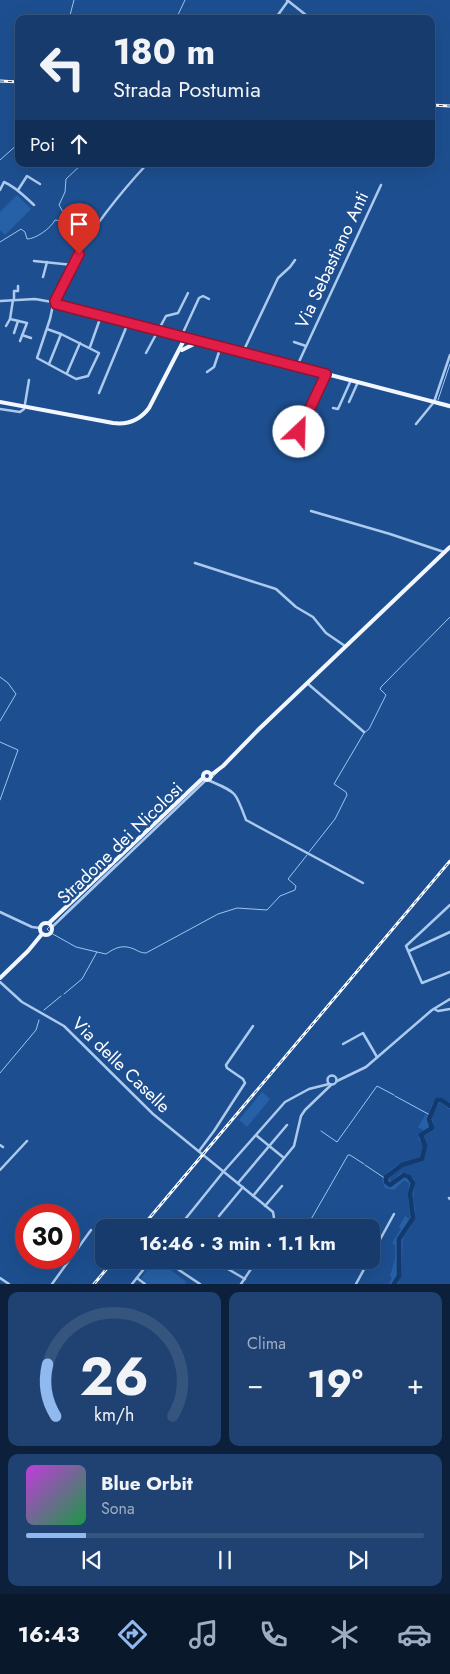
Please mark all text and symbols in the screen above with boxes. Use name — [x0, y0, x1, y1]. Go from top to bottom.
text: 180 m — [113, 27, 215, 77]
icon: left — [30, 35, 95, 100]
text: Strada Postumia — [113, 73, 261, 105]
icon: ahead — [65, 130, 93, 158]
text: Poi — [30, 131, 55, 158]
street label: Via Sebastiano Anti — [289, 187, 375, 333]
pin — [58, 203, 100, 254]
icon: arrive — [65, 210, 93, 238]
position arrow — [272, 405, 324, 457]
street label: Stradone dei Nicolosi — [51, 776, 189, 910]
street label: Via delle Caselle — [66, 1011, 176, 1119]
speed limit sign: 30 — [15, 1204, 80, 1269]
text: 16:46 · 3 min · 1.1 km — [139, 1230, 336, 1257]
text: Clima — [247, 1332, 286, 1355]
text: 26 — [80, 1339, 149, 1415]
text: 19° — [307, 1356, 363, 1411]
text: − — [247, 1364, 264, 1405]
text: + — [407, 1364, 424, 1405]
text: km/h — [94, 1402, 135, 1428]
text: Blue Orbit — [101, 1470, 193, 1497]
text: Sona — [101, 1497, 135, 1520]
icon: previous — [78, 1546, 106, 1574]
icon: pause — [211, 1546, 239, 1574]
icon: next — [344, 1546, 372, 1574]
icon: directions — [115, 1617, 150, 1652]
icon: music — [186, 1617, 221, 1652]
icon: phone — [256, 1617, 291, 1652]
icon: climate — [327, 1617, 362, 1652]
icon: car — [397, 1617, 432, 1652]
text: 16:43 — [18, 1618, 80, 1650]

